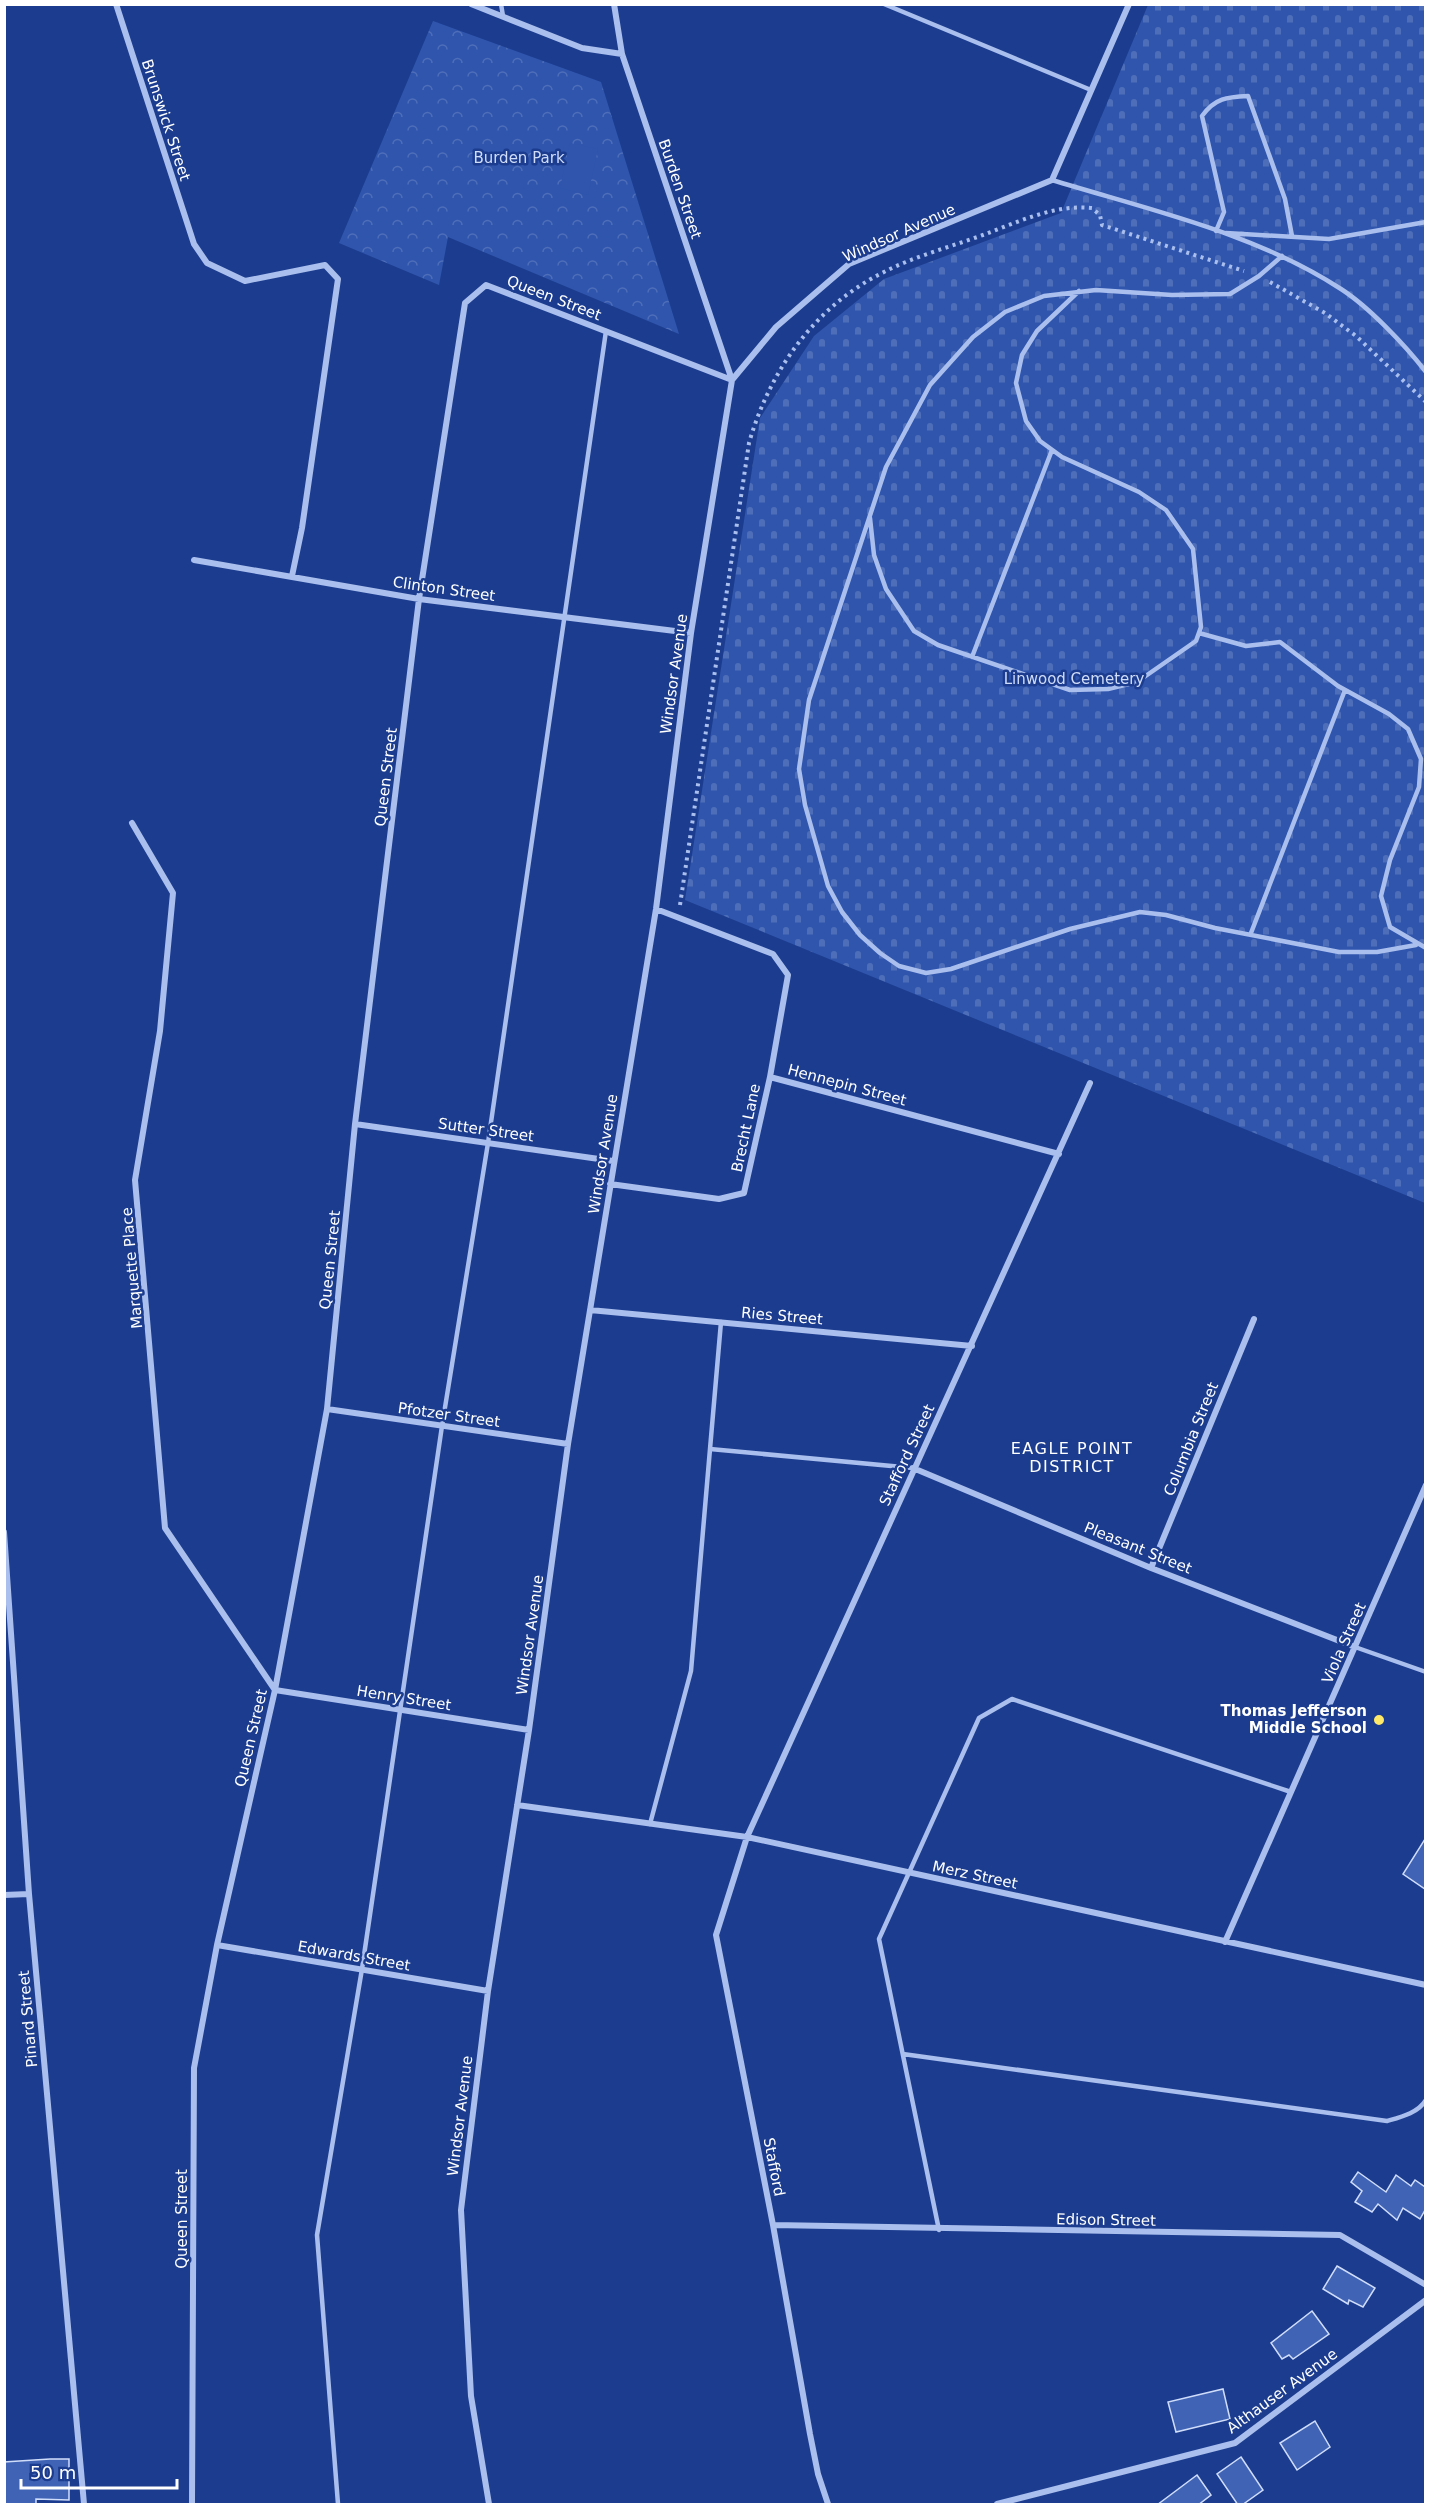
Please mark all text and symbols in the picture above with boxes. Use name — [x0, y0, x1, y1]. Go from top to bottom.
street label: Brunswick Street — [138, 57, 194, 183]
street label: Burden Street — [655, 137, 706, 241]
park label: Burden Park — [473, 149, 565, 167]
street label: Windsor Avenue — [840, 200, 958, 266]
street label: Queen Street — [504, 272, 604, 324]
street label: Clinton Street — [392, 573, 496, 605]
street label: Windsor Avenue — [657, 613, 691, 735]
park label: Linwood Cemetery — [1004, 670, 1144, 688]
street label: Queen Street — [371, 726, 401, 828]
street label: Hennepin Street — [786, 1060, 909, 1110]
street label: Brecht Lane — [728, 1082, 764, 1174]
street label: Windsor Avenue — [585, 1093, 621, 1215]
street label: Sutter Street — [437, 1114, 535, 1146]
street label: Marquette Place — [118, 1206, 146, 1330]
street label: Queen Street — [316, 1209, 344, 1310]
street label: Ries Street — [740, 1303, 824, 1329]
street label: Columbia Street — [1160, 1379, 1222, 1499]
street label: Pfotzer Street — [397, 1399, 501, 1431]
street label: Stafford Street — [876, 1401, 938, 1509]
district label: EAGLE POINT DISTRICT — [1011, 1439, 1133, 1476]
street label: Pleasant Street — [1082, 1518, 1195, 1578]
street label: Windsor Avenue — [513, 1574, 547, 1696]
street label: Viola Street — [1318, 1600, 1370, 1686]
street label: Henry Street — [355, 1682, 453, 1714]
street label: Queen Street — [231, 1687, 271, 1789]
place label: Thomas Jefferson Middle School — [1220, 1702, 1367, 1737]
marker: Thomas Jefferson Middle School — [1372, 1713, 1386, 1727]
street label: Merz Street — [931, 1857, 1019, 1893]
street label: Edwards Street — [296, 1937, 412, 1975]
street label: Pinard Street — [15, 1970, 41, 2068]
street label: Windsor Avenue — [444, 2055, 476, 2177]
street label: Stafford — [759, 2136, 789, 2198]
street label: Queen Street — [173, 2169, 191, 2269]
street label: Edison Street — [1056, 2210, 1156, 2230]
street label: Althauser Avenue — [1223, 2345, 1341, 2437]
scale bar — [21, 2452, 177, 2490]
text: 50 m — [30, 2462, 76, 2483]

